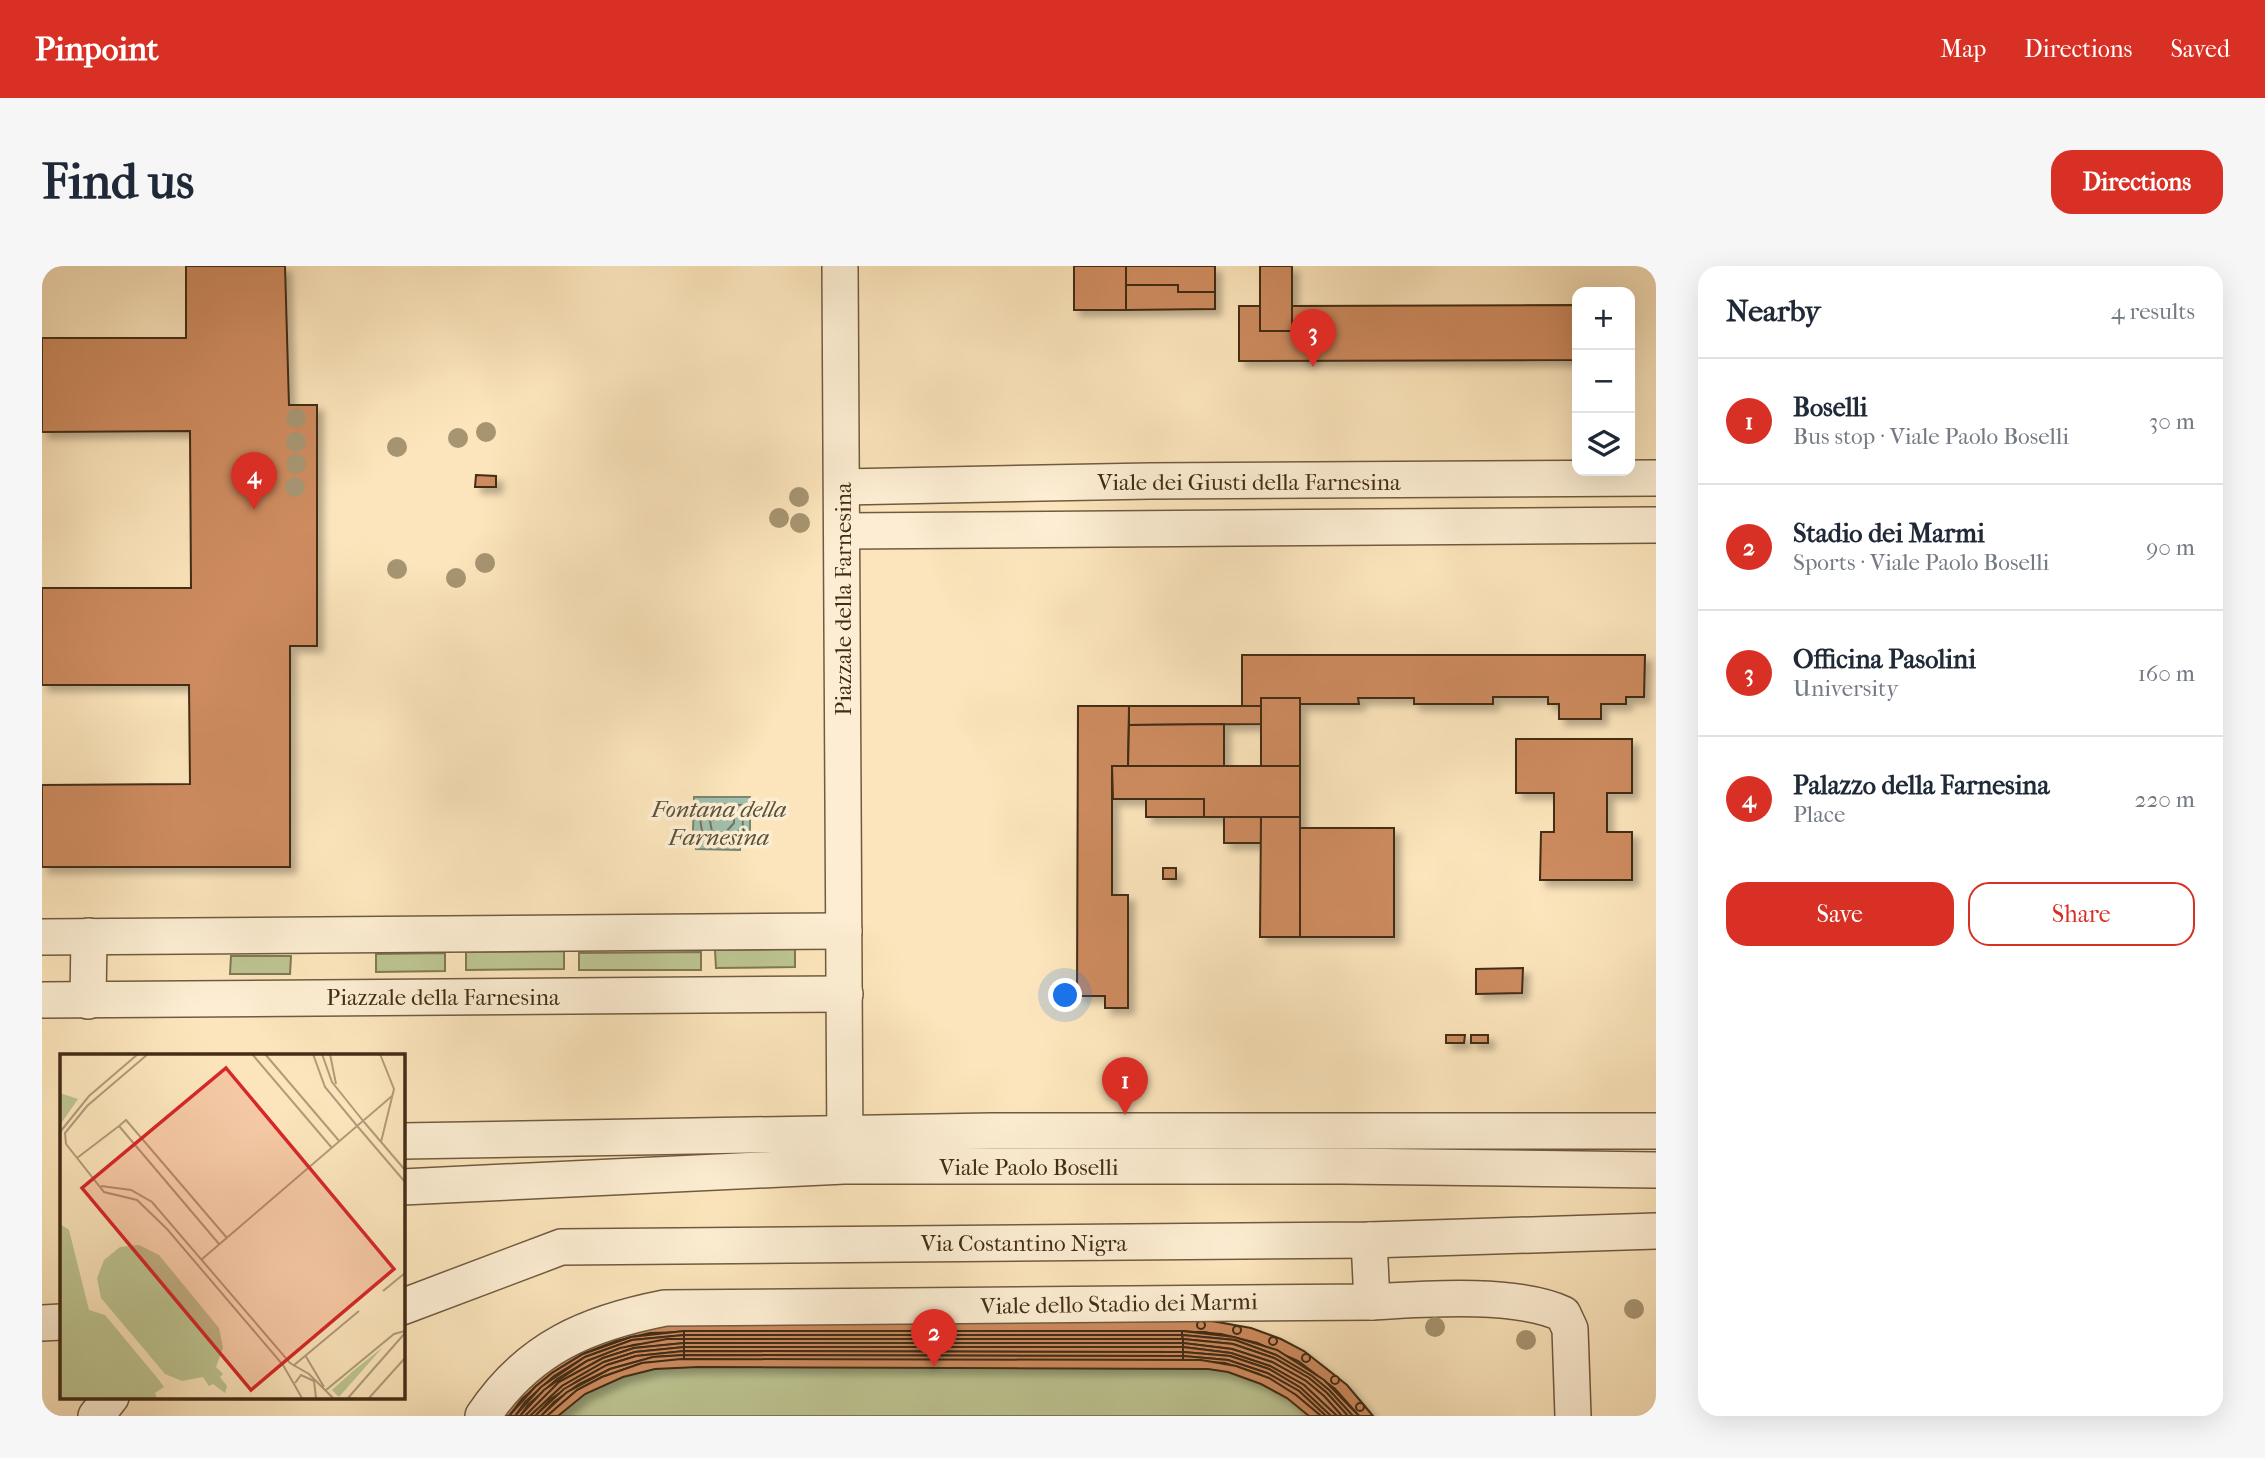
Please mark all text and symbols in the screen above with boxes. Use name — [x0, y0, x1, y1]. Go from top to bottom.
text: Pinpoint — [35, 30, 159, 69]
text: Map — [1940, 35, 1986, 63]
text: Directions — [2024, 35, 2132, 63]
text: Saved — [2170, 35, 2230, 63]
button: Directions — [2051, 150, 2223, 214]
text: Find us — [42, 153, 194, 211]
map controls — [1572, 287, 1635, 476]
button: + — [1572, 287, 1635, 350]
text: Nearby — [1726, 294, 1821, 329]
text: 4 results — [2111, 298, 2195, 325]
pin: 3 — [1290, 309, 1336, 367]
button: − — [1572, 350, 1635, 413]
text: Boselli — [1793, 392, 1868, 423]
text: 1 — [1745, 408, 1753, 435]
text: 30 m — [2149, 408, 2195, 435]
button: layers — [1572, 413, 1635, 476]
text: Bus stop · Viale Paolo Boselli — [1793, 423, 2069, 450]
pin: 4 — [231, 452, 277, 510]
street label: Viale dei Giusti della Farnesina — [1096, 469, 1401, 496]
street label: Piazzale della Farnesina — [830, 482, 857, 716]
text: Stadio dei Marmi — [1793, 518, 1985, 549]
text: 2 — [1743, 534, 1755, 561]
text: 90 m — [2146, 534, 2195, 561]
text: Sports · Viale Paolo Boselli — [1793, 549, 2049, 576]
text: Officina Pasolini — [1793, 644, 1976, 675]
text: 3 — [1744, 660, 1754, 687]
text: 160 m — [2138, 660, 2195, 687]
text: University — [1793, 675, 1898, 702]
text: Palazzo della Farnesina — [1793, 770, 2049, 801]
text: 4 — [1742, 786, 1756, 813]
text: 220 m — [2135, 786, 2195, 813]
water label: Fontana della Farnesina — [650, 795, 787, 851]
text: Place — [1793, 801, 1845, 828]
button: Save — [1726, 882, 1954, 946]
button: Share — [1968, 882, 2195, 946]
your location — [1048, 978, 1082, 1012]
street label: Piazzale della Farnesina — [326, 984, 560, 1011]
inset map — [60, 1054, 404, 1398]
pin: 1 — [1102, 1057, 1148, 1115]
street label: Viale Paolo Boselli — [938, 1154, 1119, 1181]
street label: Via Costantino Nigra — [920, 1230, 1128, 1257]
street label: Viale dello Stadio dei Marmi — [979, 1288, 1258, 1320]
pin: 2 — [911, 1309, 957, 1367]

